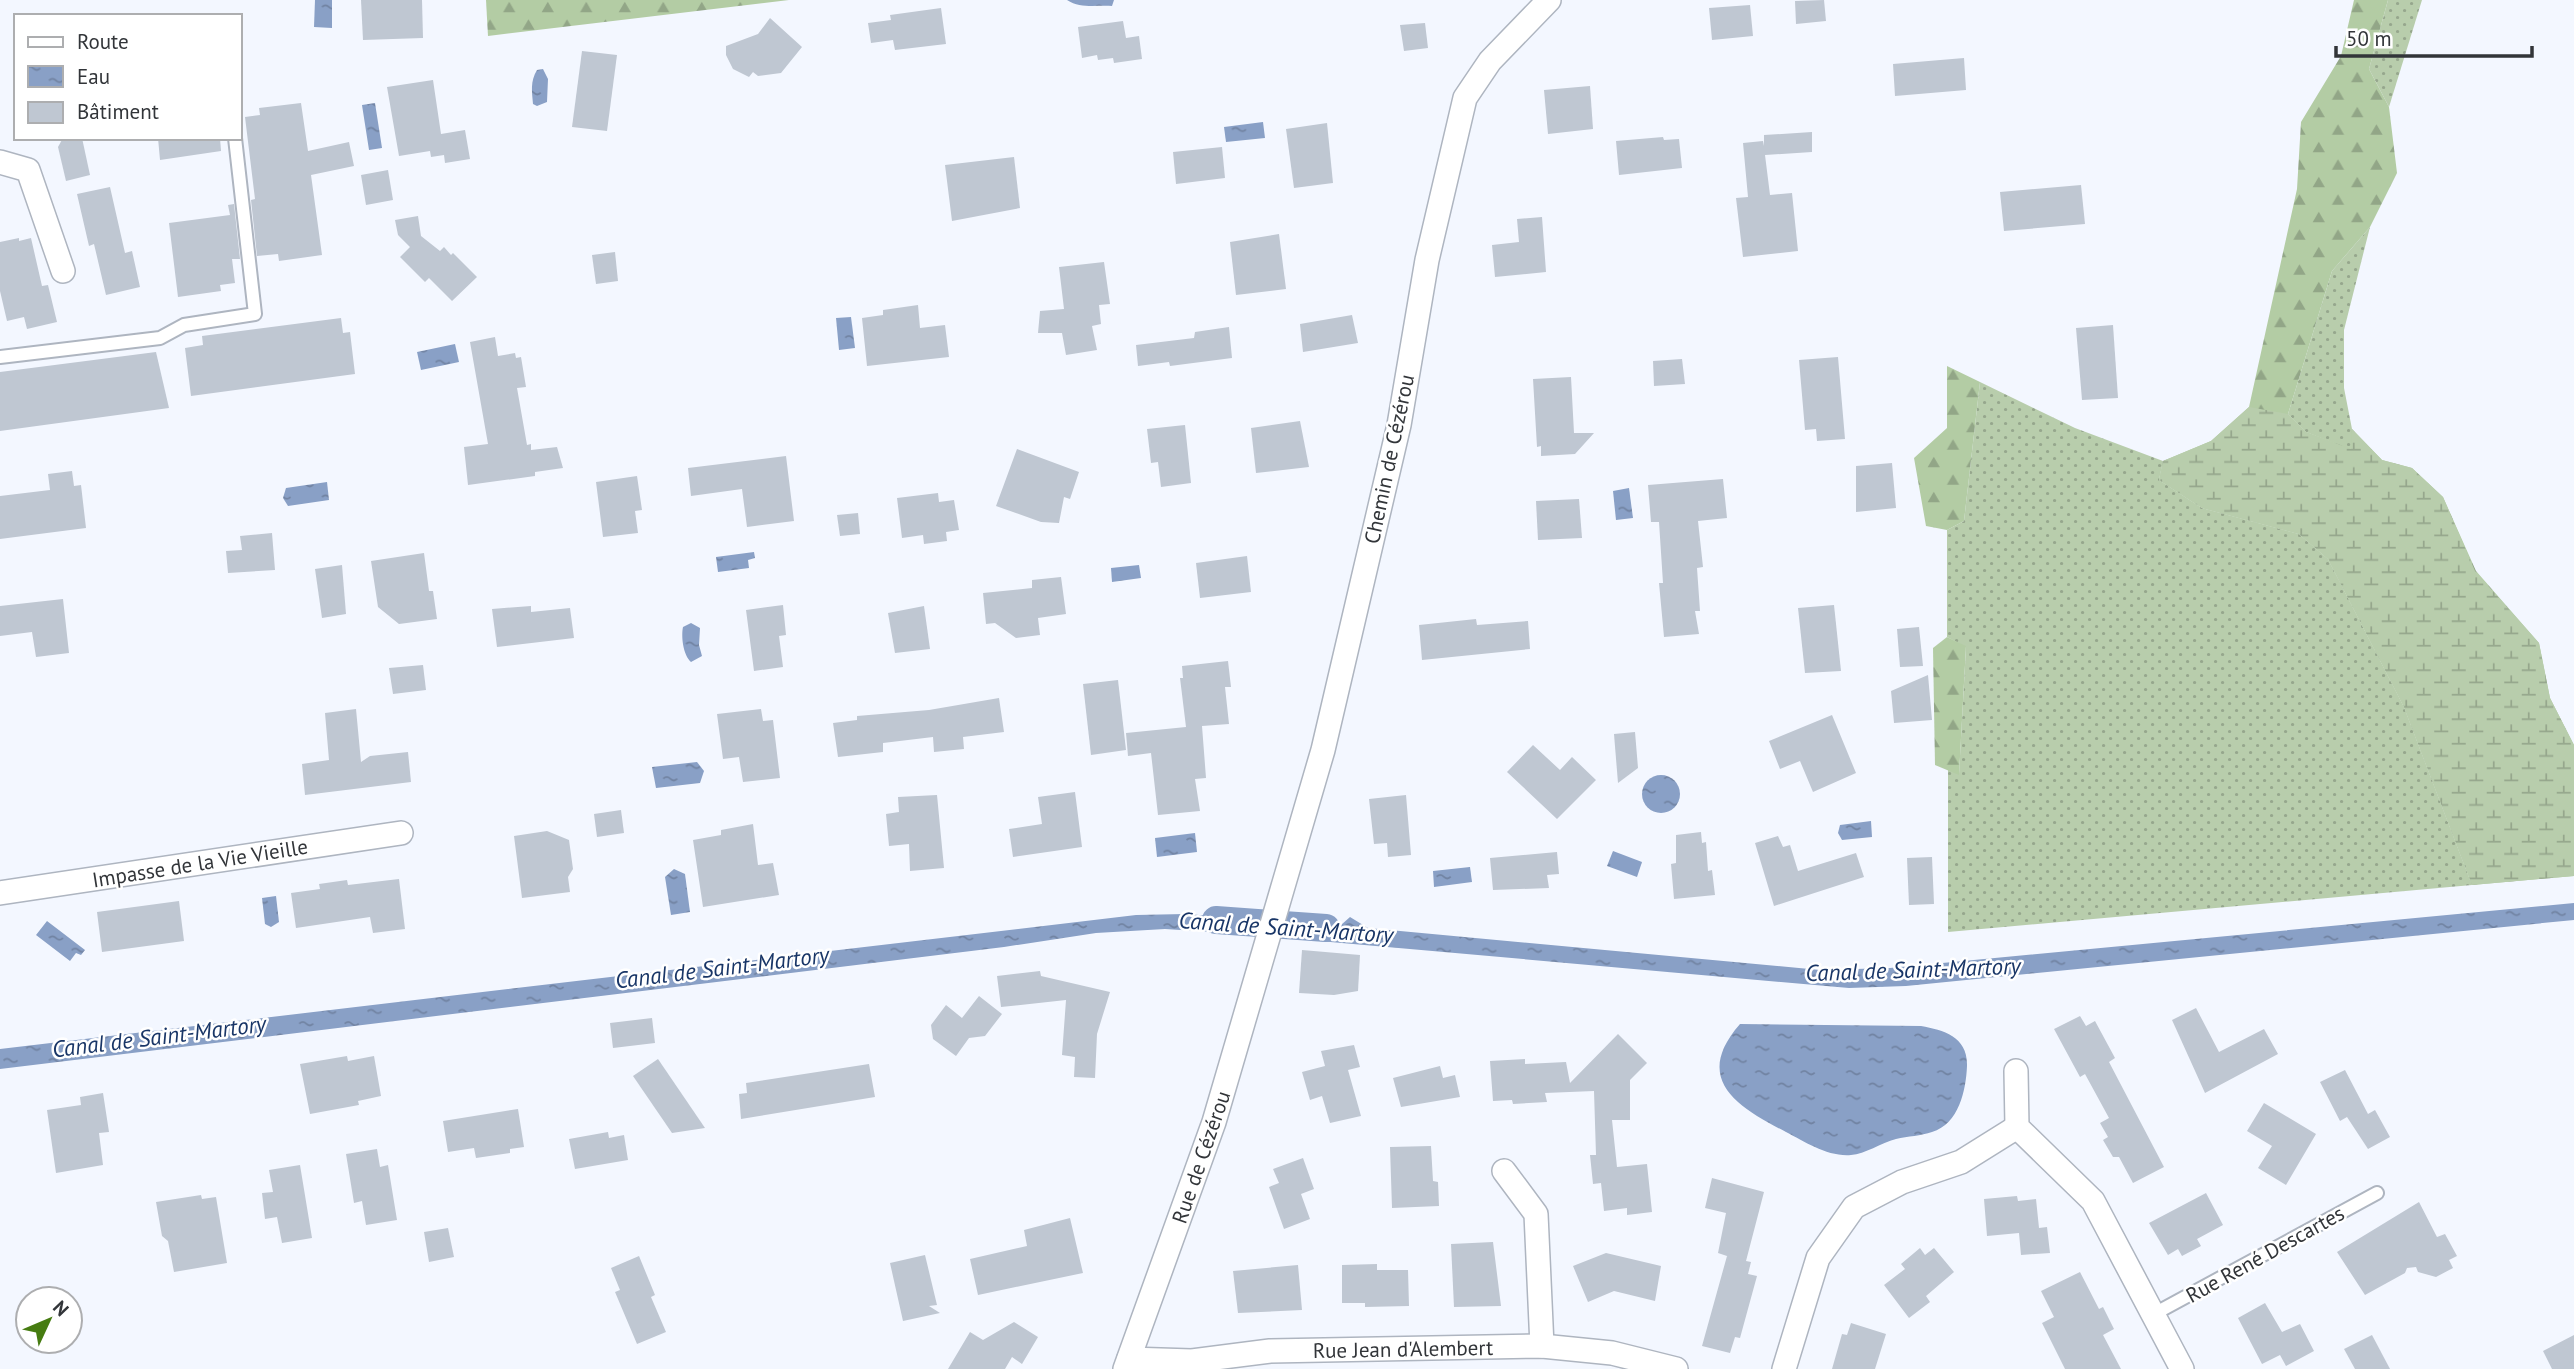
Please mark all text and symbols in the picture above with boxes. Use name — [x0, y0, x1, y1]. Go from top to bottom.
legend — [14, 14, 242, 140]
scale bar — [2336, 14, 2532, 58]
text: 50 m — [2346, 25, 2392, 52]
text: Route — [77, 28, 129, 55]
text: Eau — [77, 63, 110, 90]
text: Bâtiment — [77, 98, 159, 125]
street label: Chemin de Cézérou — [1358, 372, 1420, 546]
street label: Impasse de la Vie Vieille — [90, 833, 310, 893]
water label: Canal de Saint-Martory — [1178, 905, 1396, 949]
water label: Canal de Saint-Martory — [613, 939, 832, 994]
water label: Canal de Saint-Martory — [1805, 951, 2023, 987]
water label: Canal de Saint-Martory — [50, 1008, 269, 1063]
street label: Rue de Cézérou — [1166, 1087, 1236, 1227]
street label: Rue René Descartes — [2181, 1199, 2349, 1309]
north arrow — [14, 1285, 84, 1355]
text: N — [48, 1295, 74, 1321]
street label: Rue Jean d'Alembert — [1313, 1334, 1493, 1364]

